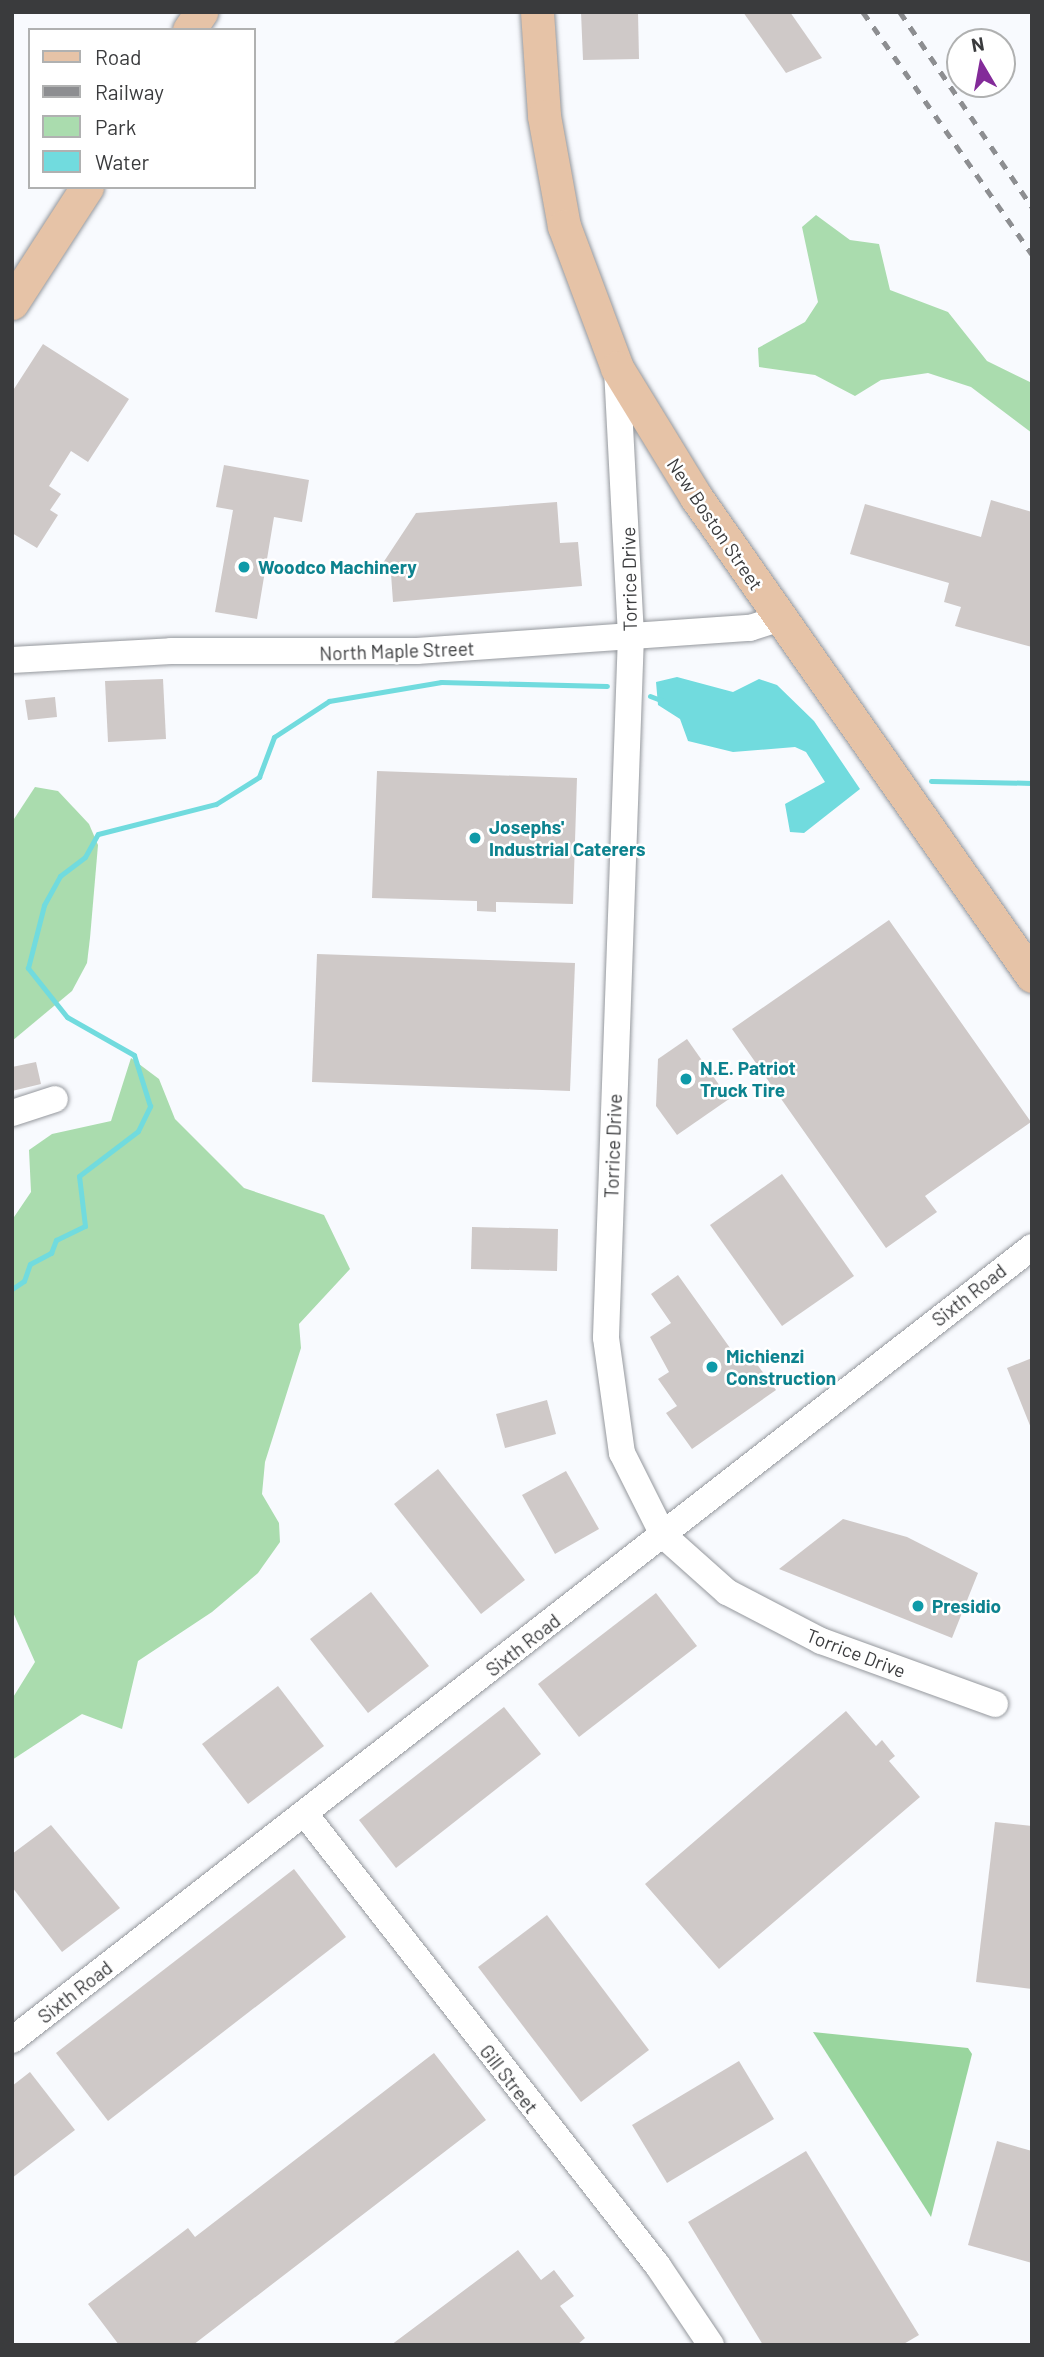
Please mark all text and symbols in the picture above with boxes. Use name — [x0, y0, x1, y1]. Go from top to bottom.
legend — [28, 28, 256, 189]
north arrow — [946, 28, 1016, 98]
text: N — [969, 31, 986, 56]
text: Road — [95, 44, 141, 69]
text: Railway — [95, 79, 164, 104]
text: Park — [95, 114, 136, 139]
text: Water — [95, 149, 149, 174]
street label: New Boston Street — [662, 454, 768, 594]
street label: Torrice Drive — [617, 527, 641, 631]
place label: Woodco Machinery — [258, 556, 417, 578]
marker: Woodco Machinery — [236, 559, 252, 575]
street label: North Maple Street — [319, 637, 475, 665]
place label: Josephs' Industrial Caterers — [489, 816, 646, 860]
marker: Josephs' Industrial Caterers — [467, 830, 483, 846]
place label: N.E. Patriot Truck Tire — [700, 1057, 796, 1101]
marker: N.E. Patriot Truck Tire — [678, 1071, 694, 1087]
street label: Torrice Drive — [600, 1093, 626, 1199]
street label: Sixth Road — [927, 1259, 1011, 1331]
place label: Michienzi Construction — [726, 1345, 836, 1389]
marker: Michienzi Construction — [704, 1359, 720, 1375]
place label: Presidio — [932, 1595, 1001, 1617]
marker: Presidio — [910, 1598, 926, 1614]
street label: Sixth Road — [481, 1609, 565, 1681]
street label: Torrice Drive — [803, 1624, 909, 1682]
street label: Sixth Road — [33, 1956, 117, 2028]
street label: Gill Street — [475, 2040, 543, 2118]

